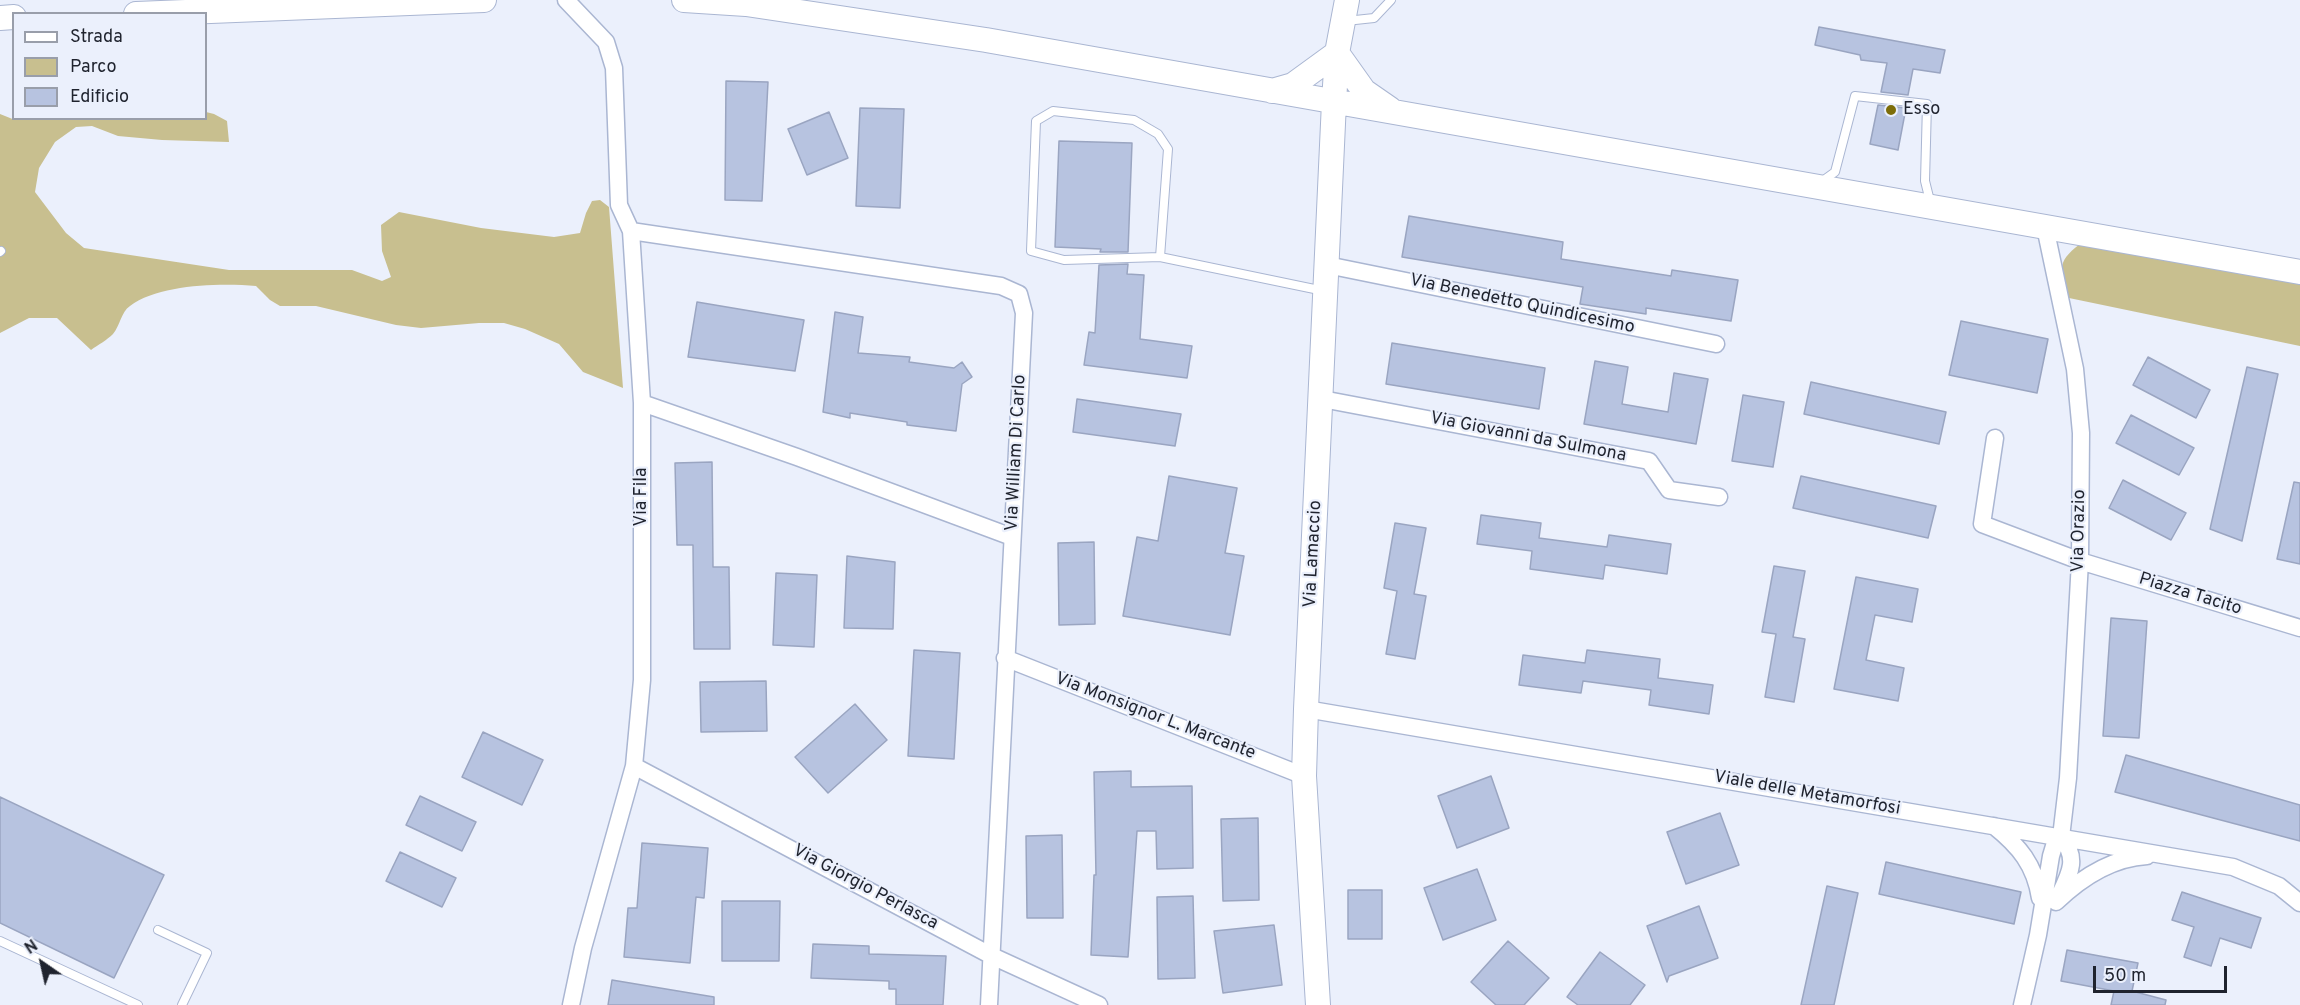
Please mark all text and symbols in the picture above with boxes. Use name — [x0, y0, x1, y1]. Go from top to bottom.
legend — [12, 12, 207, 120]
text: Strada — [70, 26, 123, 49]
text: Parco — [70, 56, 116, 79]
text: Edificio — [70, 86, 129, 109]
place label: Esso — [1903, 99, 1940, 121]
marker: Esso — [1884, 103, 1898, 117]
street label: Via Benedetto Quindicesimo — [1408, 271, 1636, 339]
street label: Via William Di Carlo — [1002, 374, 1032, 532]
street label: Via Giovanni da Sulmona — [1428, 408, 1628, 468]
street label: Via Fila — [631, 468, 653, 526]
street label: Via Orazio — [2068, 489, 2092, 573]
street label: Via Lamaccio — [1300, 500, 1328, 608]
street label: Piazza Tacito — [2136, 569, 2244, 621]
street label: Via Monsignor L. Marcante — [1052, 669, 1258, 765]
street label: Viale delle Metamorfosi — [1712, 767, 1902, 821]
street label: Via Giorgio Perlasca — [789, 841, 941, 935]
north arrow — [12, 933, 72, 993]
text: N — [22, 937, 42, 960]
scale bar — [2096, 954, 2230, 992]
text: 50 m — [2104, 965, 2146, 988]

